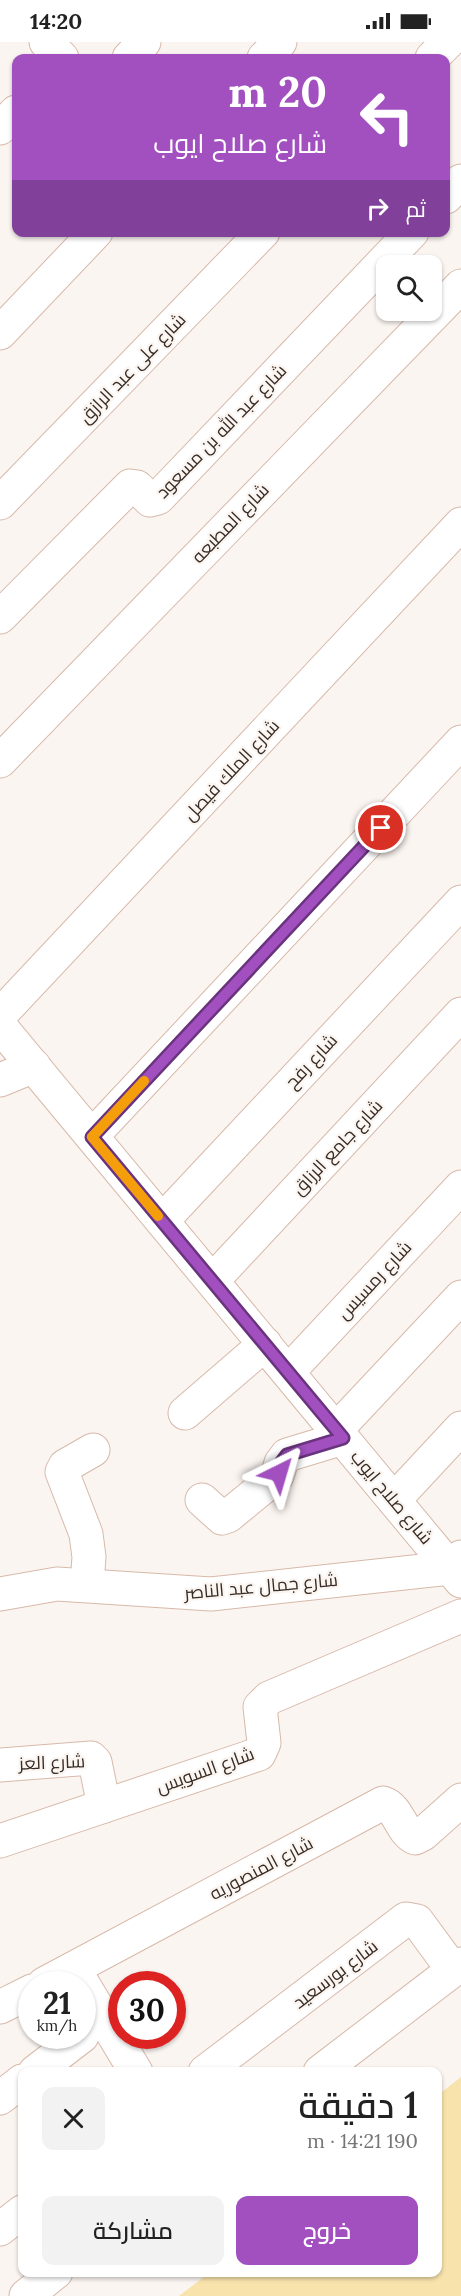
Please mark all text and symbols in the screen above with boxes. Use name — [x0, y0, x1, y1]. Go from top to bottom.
text: 14:20 — [30, 7, 82, 35]
text: 20 m — [228, 65, 327, 119]
icon: left — [348, 78, 426, 156]
text: شارع صلاح ايوب — [153, 126, 327, 160]
icon: right — [361, 192, 394, 225]
text: ثم — [406, 195, 426, 223]
map controls — [376, 255, 442, 321]
button: search — [376, 255, 442, 321]
street label: شارع على عبد الرازق — [74, 308, 191, 429]
street label: شارع عبد الله بن مسعود — [151, 359, 292, 504]
street label: شارع المطبعه — [186, 478, 274, 568]
street label: شارع الملك فيصل — [178, 714, 285, 826]
pin — [355, 802, 406, 853]
icon: arrive — [364, 811, 397, 844]
street label: شارع رفح — [280, 1029, 343, 1094]
street label: شارع جامع الرزاق — [287, 1094, 388, 1200]
street label: شارع رمسيس — [332, 1236, 417, 1325]
position arrow — [247, 1441, 311, 1505]
street label: شارع صلاح ايوب — [345, 1445, 438, 1549]
street label: شارع جمال عبد الناصر — [182, 1568, 339, 1605]
street label: شارع السويس — [153, 1742, 257, 1799]
street label: شارع العز — [17, 1749, 86, 1776]
street label: شارع المنصوريه — [205, 1831, 317, 1906]
street label: شارع بورسعيد — [288, 1934, 383, 2014]
speed limit sign: 30 — [108, 1971, 186, 2049]
text: 21 — [43, 1984, 71, 2022]
text: km/h — [37, 2016, 77, 2035]
text: 1 دقيقة — [299, 2082, 418, 2128]
button: close — [42, 2087, 105, 2150]
text: 190 m · 14:21 — [307, 2128, 418, 2153]
button: مشاركة — [42, 2196, 224, 2265]
button: خروج — [236, 2196, 418, 2265]

